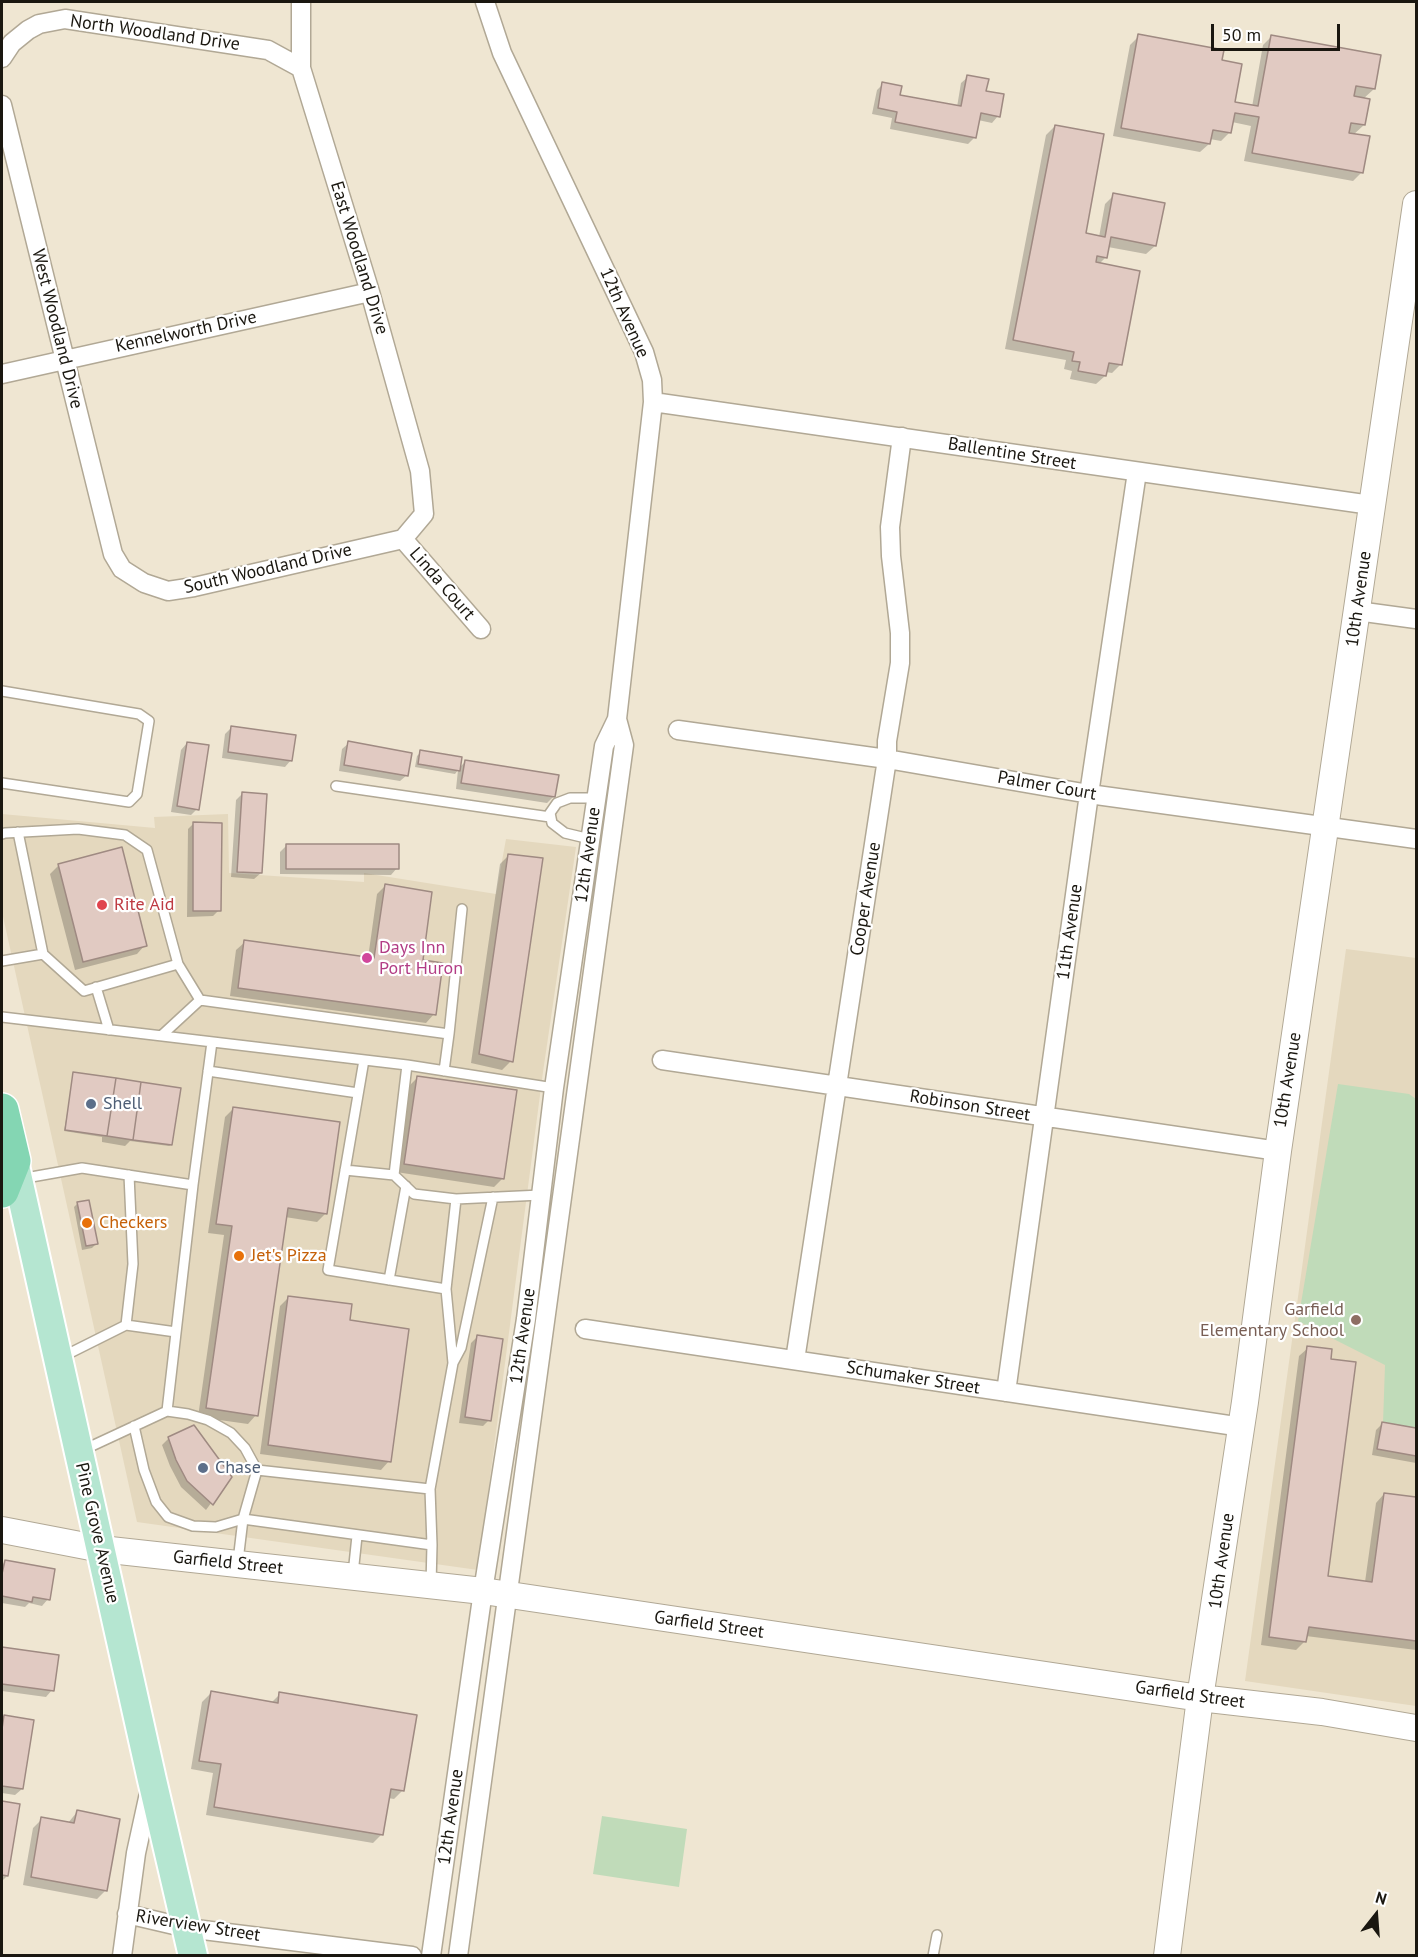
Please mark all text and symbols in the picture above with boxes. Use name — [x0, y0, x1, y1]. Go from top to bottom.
street label: North Woodland Drive — [69, 10, 241, 56]
scale bar — [1214, 12, 1343, 50]
text: 50 m — [1222, 23, 1261, 46]
street label: East Woodland Drive — [325, 179, 393, 337]
street label: West Woodland Drive — [27, 247, 87, 411]
street label: 12th Avenue — [594, 264, 654, 362]
street label: Kennelworth Drive — [113, 306, 259, 358]
street label: Ballentine Street — [946, 433, 1078, 475]
street label: South Woodland Drive — [182, 539, 354, 599]
street label: Linda Court — [405, 543, 479, 625]
street label: 10th Avenue — [1342, 550, 1376, 648]
street label: Palmer Court — [996, 767, 1098, 805]
street label: 12th Avenue — [571, 806, 605, 904]
street label: Cooper Avenue — [846, 841, 886, 957]
street label: 11th Avenue — [1053, 883, 1087, 981]
place label: Rite Aid — [114, 894, 174, 916]
marker: Rite Aid — [95, 898, 109, 912]
place label: Days Inn Port Huron — [379, 937, 463, 980]
marker: Days Inn Port Huron — [360, 951, 374, 965]
street label: 10th Avenue — [1270, 1031, 1306, 1129]
street label: Robinson Street — [908, 1086, 1032, 1126]
place label: Shell — [103, 1093, 142, 1115]
marker: Shell — [84, 1097, 98, 1111]
place label: Checkers — [99, 1212, 167, 1234]
marker: Checkers — [80, 1216, 94, 1230]
place label: Jet's Pizza — [251, 1245, 327, 1267]
marker: Jet's Pizza — [232, 1249, 246, 1263]
street label: 12th Avenue — [506, 1287, 540, 1385]
place label: Garfield Elementary School — [1200, 1299, 1344, 1342]
marker: Garfield Elementary School — [1349, 1313, 1363, 1327]
street label: Schumaker Street — [845, 1357, 981, 1399]
place label: Chase — [215, 1457, 261, 1479]
street label: Pine Grove Avenue — [70, 1460, 124, 1606]
marker: Chase — [196, 1461, 210, 1475]
street label: 10th Avenue — [1205, 1512, 1239, 1610]
street label: Garfield Street — [172, 1546, 284, 1580]
street label: Garfield Street — [653, 1607, 765, 1643]
street label: Garfield Street — [1134, 1677, 1246, 1713]
street label: 12th Avenue — [434, 1768, 468, 1866]
north arrow — [1346, 1885, 1406, 1945]
text: N — [1373, 1887, 1389, 1909]
street label: Riverview Street — [134, 1905, 262, 1947]

